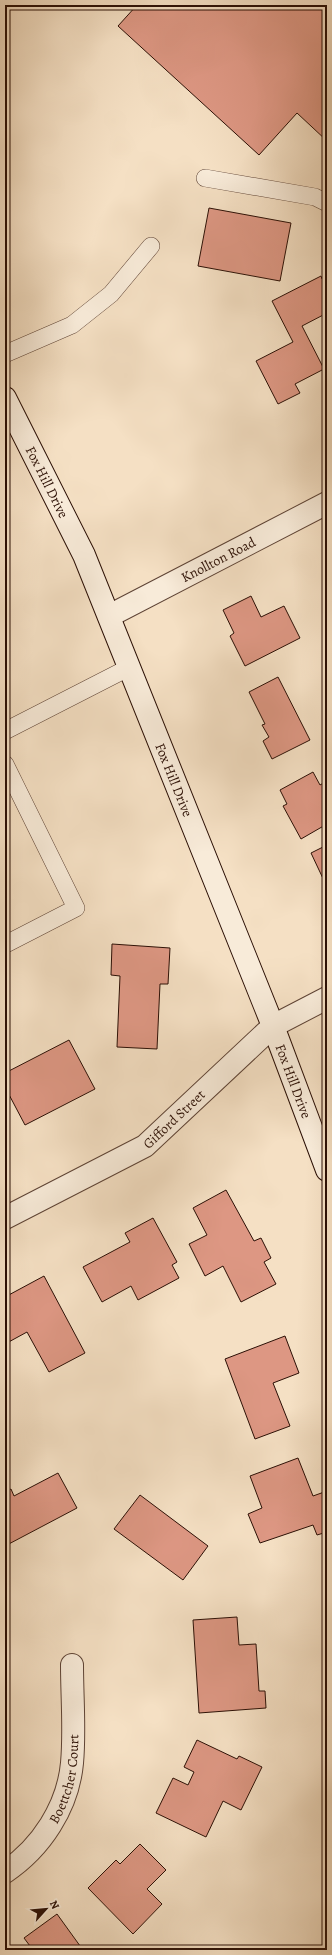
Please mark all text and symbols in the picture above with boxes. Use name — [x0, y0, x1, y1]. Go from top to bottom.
street label: Fox Hill Drive — [21, 443, 73, 521]
street label: Knollton Road — [178, 532, 259, 587]
street label: Fox Hill Drive — [150, 740, 197, 820]
street label: Fox Hill Drive — [271, 1041, 316, 1121]
street label: Gifford Street — [139, 1085, 210, 1153]
street label: Boettcher Court — [44, 1734, 83, 1827]
north arrow — [26, 1889, 66, 1929]
text: N — [46, 1898, 63, 1912]

